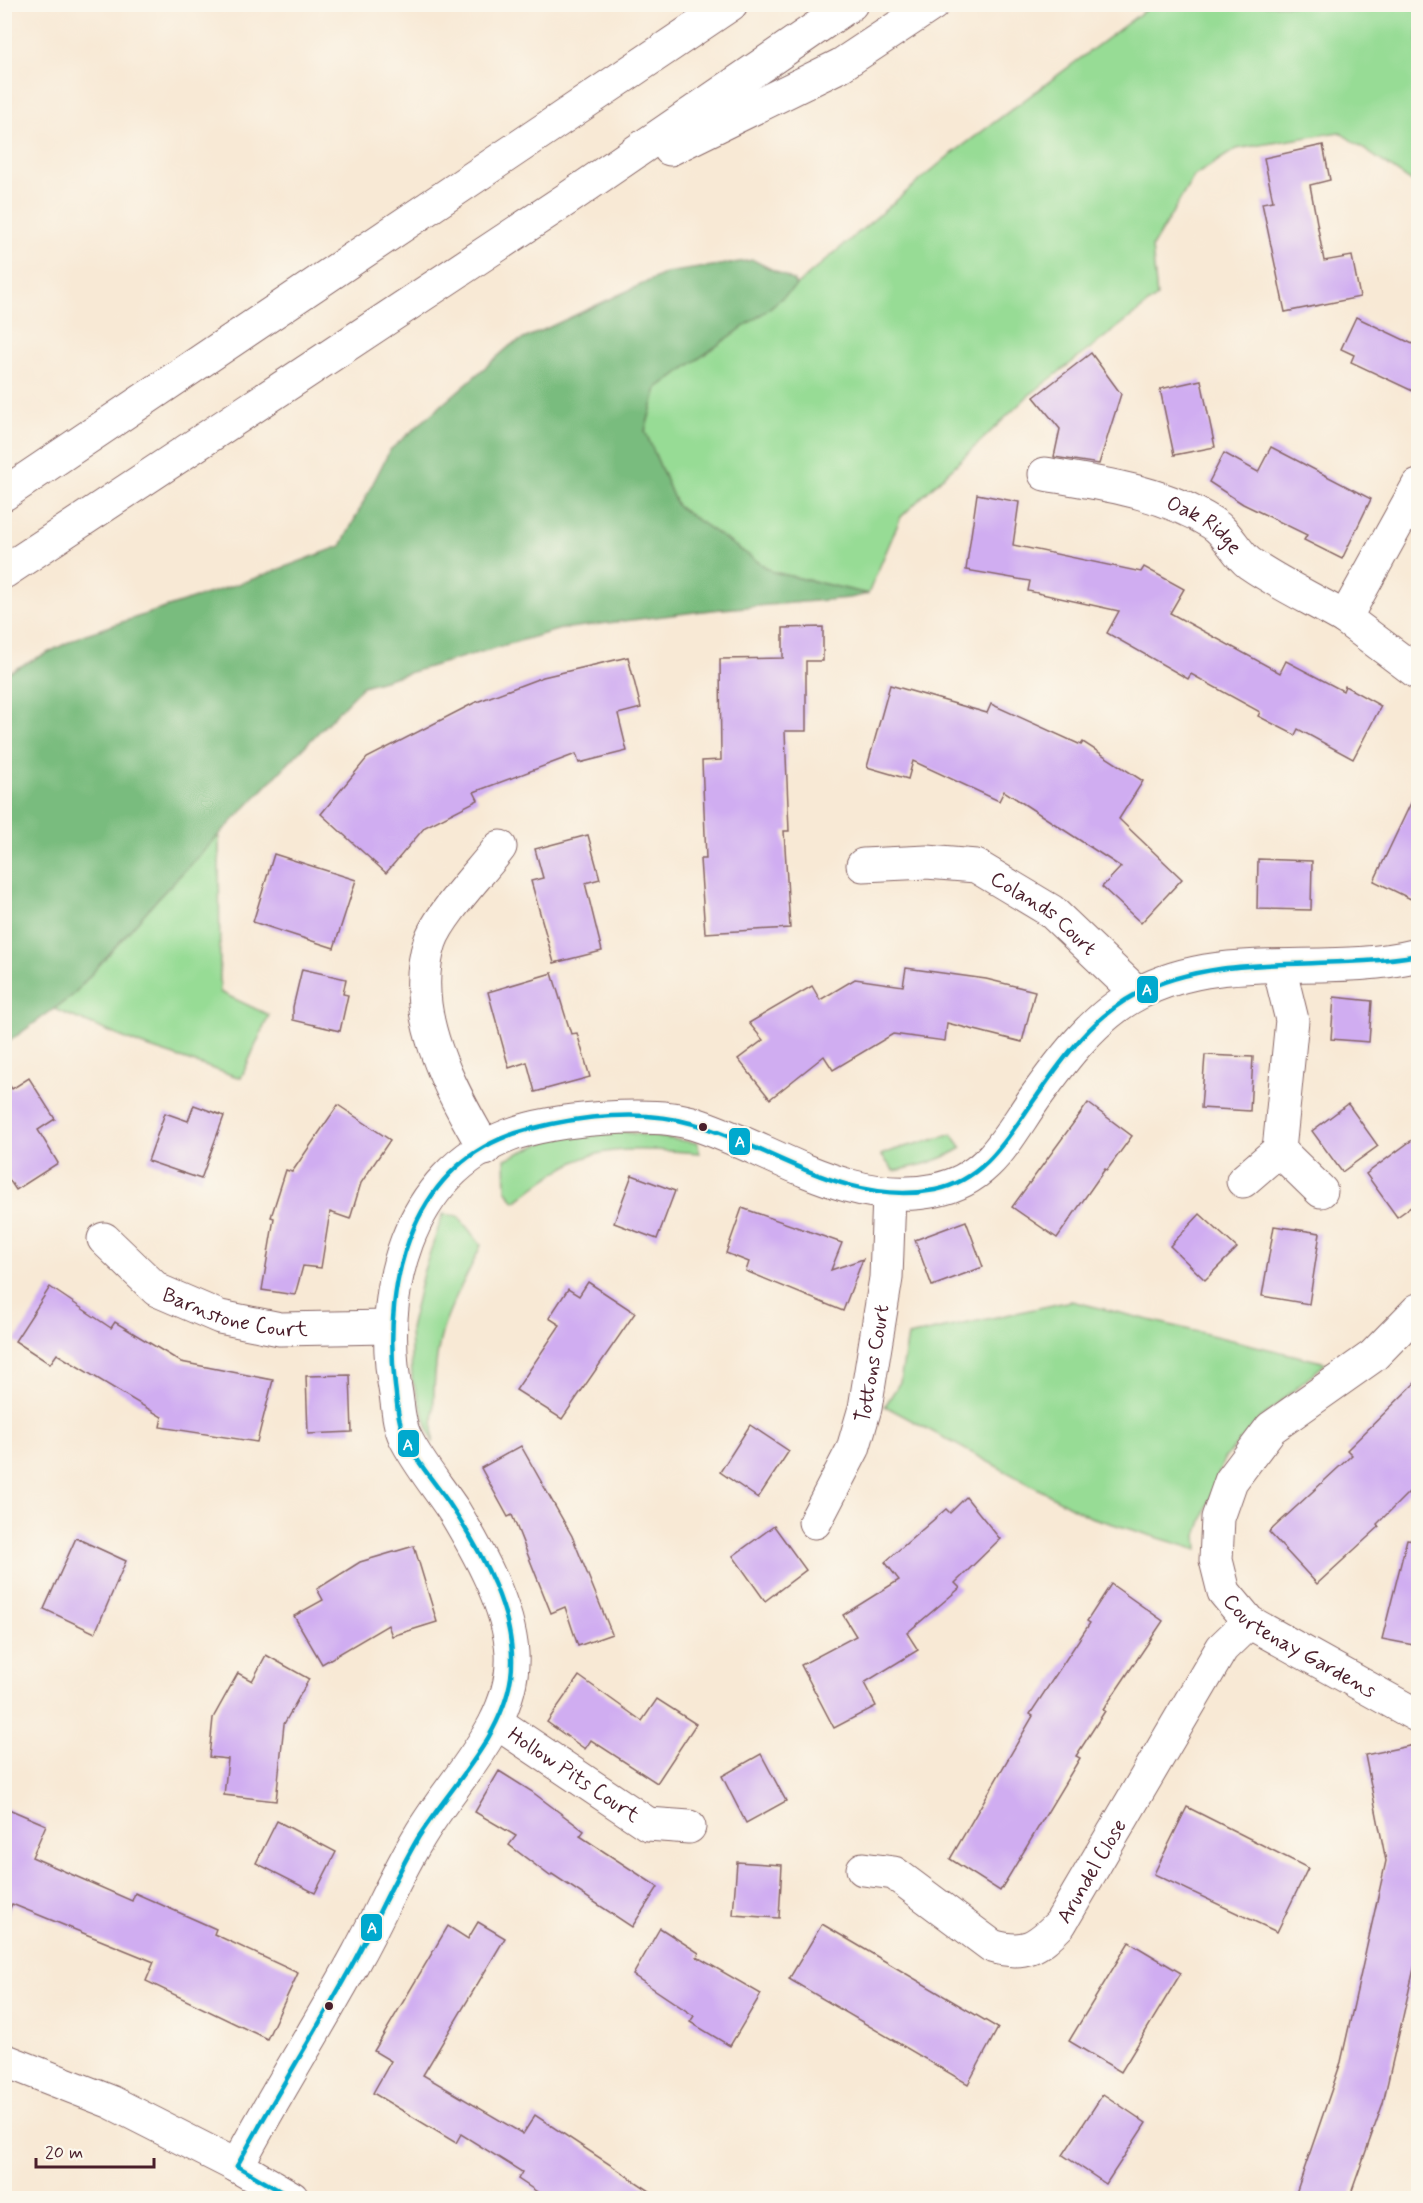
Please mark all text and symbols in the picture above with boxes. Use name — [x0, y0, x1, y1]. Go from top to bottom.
street label: Oak Ridge — [1162, 489, 1248, 560]
street label: Colands Court — [985, 865, 1103, 962]
line badge: A — [1136, 975, 1159, 1004]
text: A — [1142, 980, 1152, 1001]
unlabelled marker — [697, 1121, 709, 1133]
line badge: A — [728, 1127, 751, 1156]
text: A — [735, 1132, 745, 1153]
street label: Barnstone Court — [158, 1281, 309, 1344]
street label: Tottons Court — [848, 1302, 897, 1426]
line badge: A — [397, 1429, 420, 1458]
text: A — [403, 1435, 413, 1456]
street label: Courtenay Gardens — [1216, 1588, 1381, 1705]
street label: Hollow Pits Court — [502, 1721, 646, 1830]
street label: Arundel Close — [1050, 1814, 1134, 1929]
line badge: A — [360, 1913, 383, 1942]
text: A — [367, 1918, 377, 1939]
unlabelled marker — [323, 2000, 335, 2012]
scale bar — [36, 2131, 154, 2169]
text: 20 m — [45, 2141, 83, 2165]

